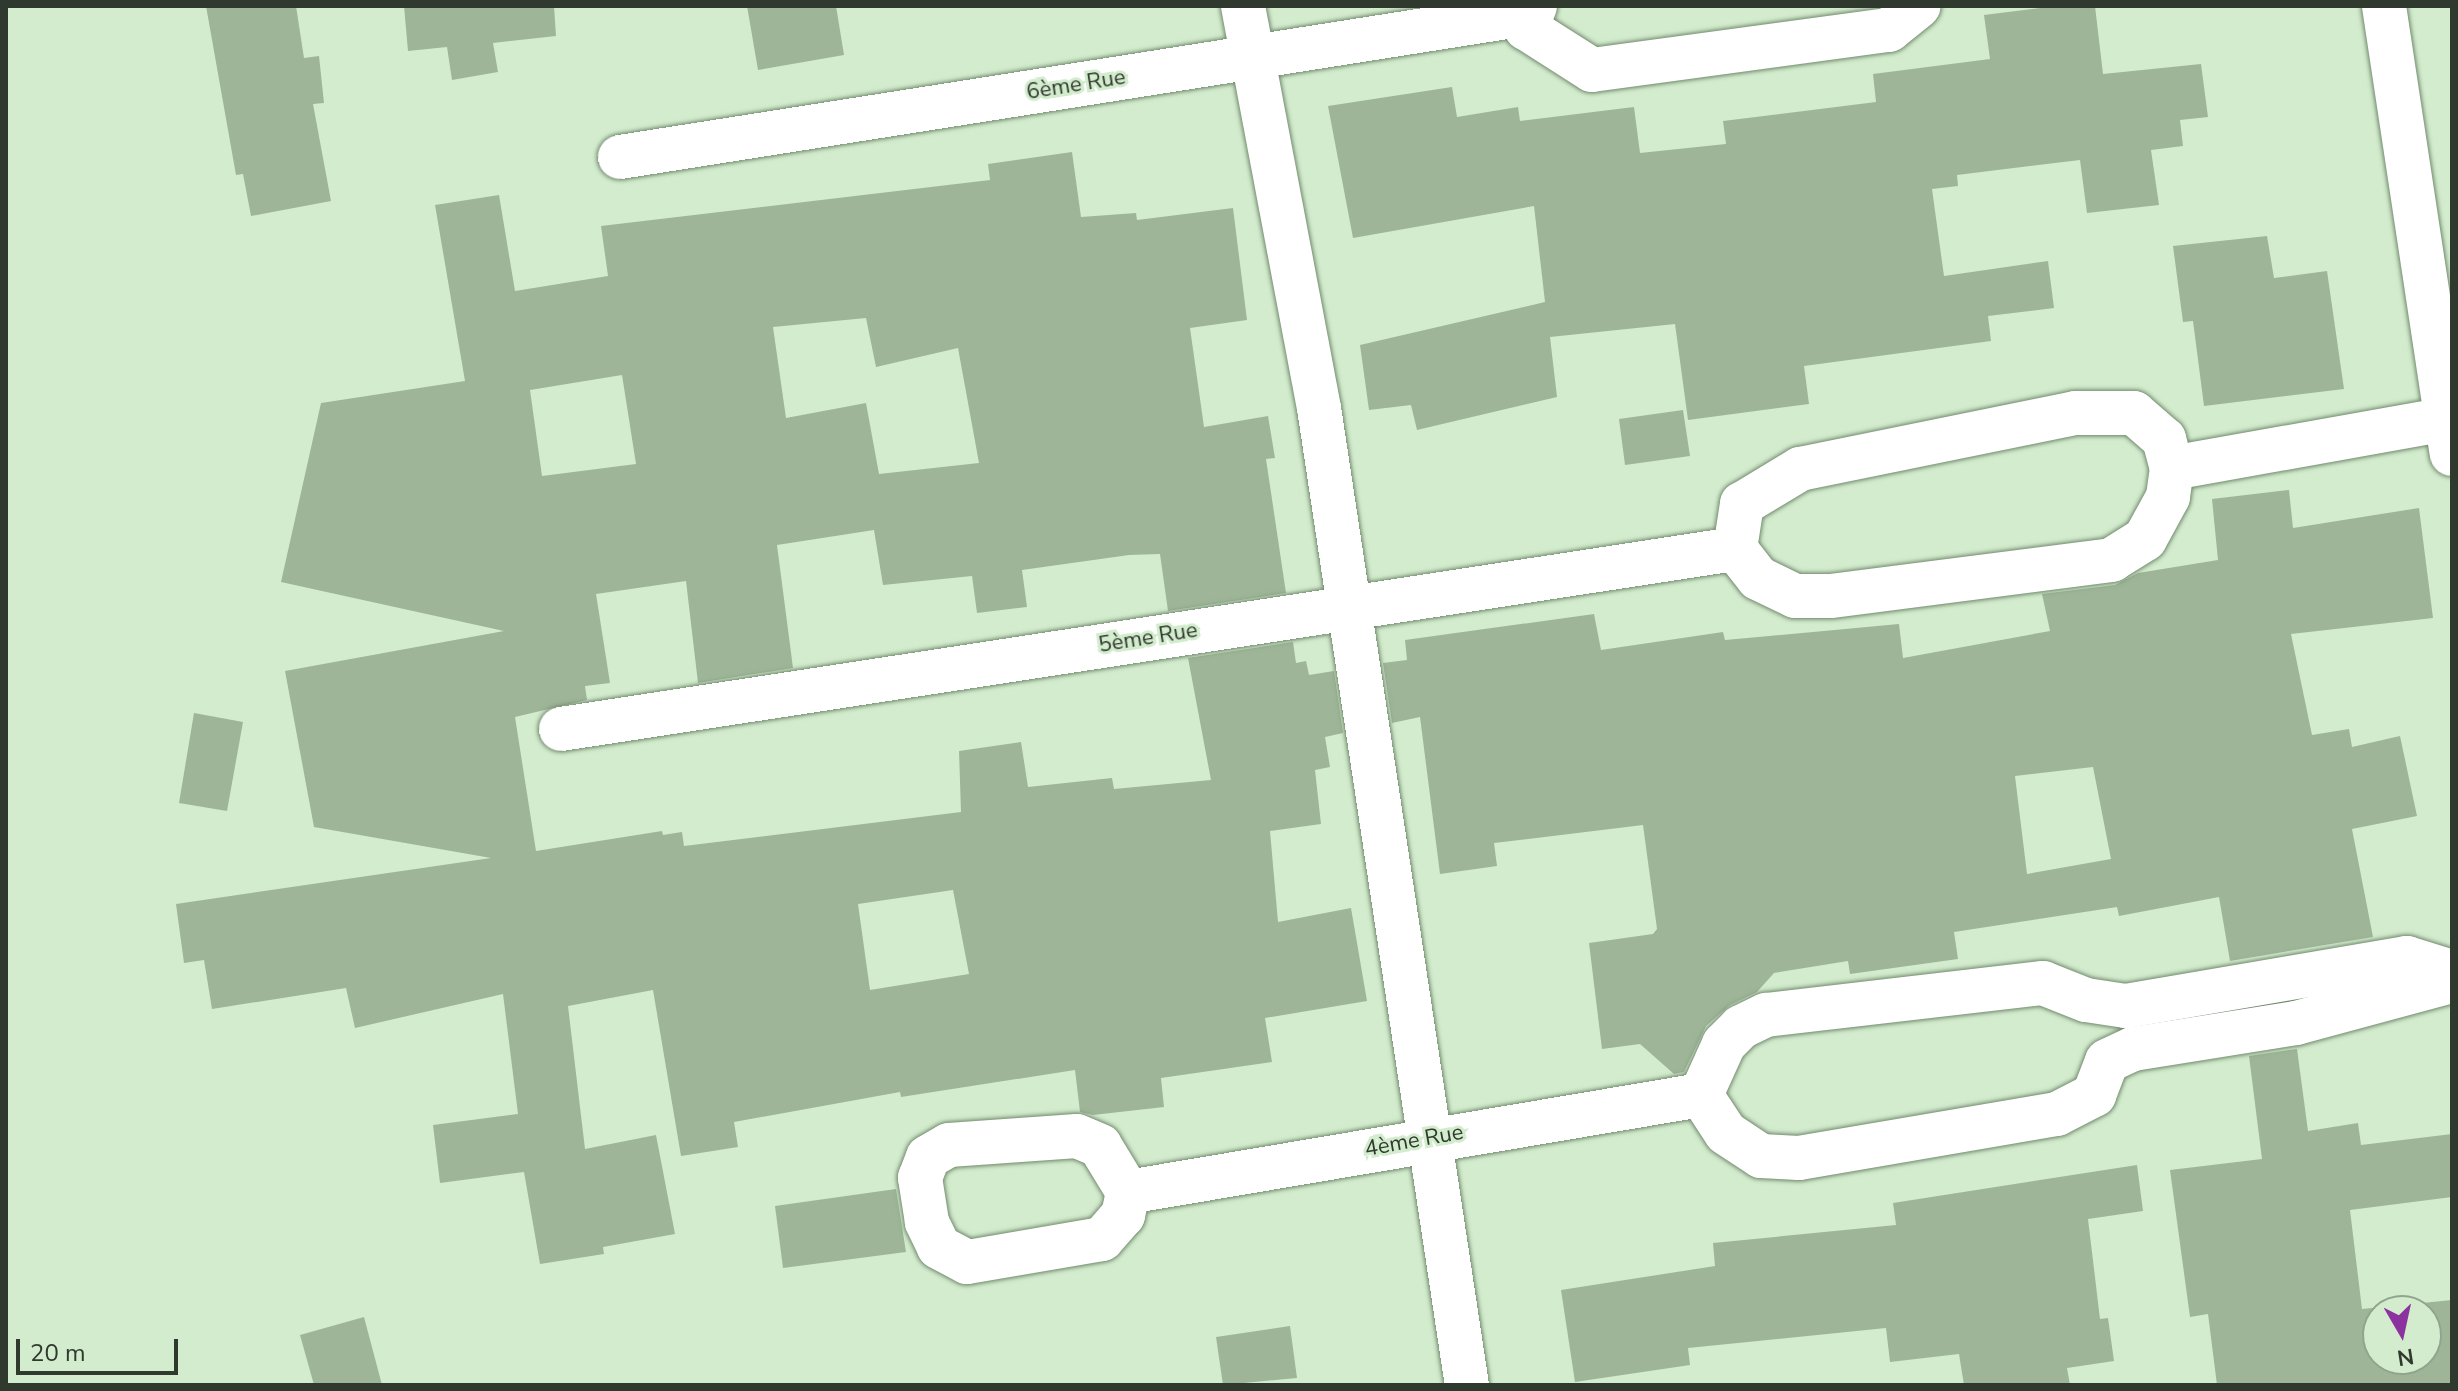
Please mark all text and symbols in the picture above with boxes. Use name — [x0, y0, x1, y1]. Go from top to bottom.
street label: 6ème Rue — [1025, 64, 1127, 106]
street label: 5ème Rue — [1097, 617, 1199, 659]
street label: 4ème Rue — [1363, 1119, 1465, 1163]
north arrow — [2362, 1295, 2442, 1375]
scale bar — [20, 1323, 182, 1373]
text: 20 m — [30, 1337, 86, 1369]
text: N — [2395, 1341, 2416, 1373]

